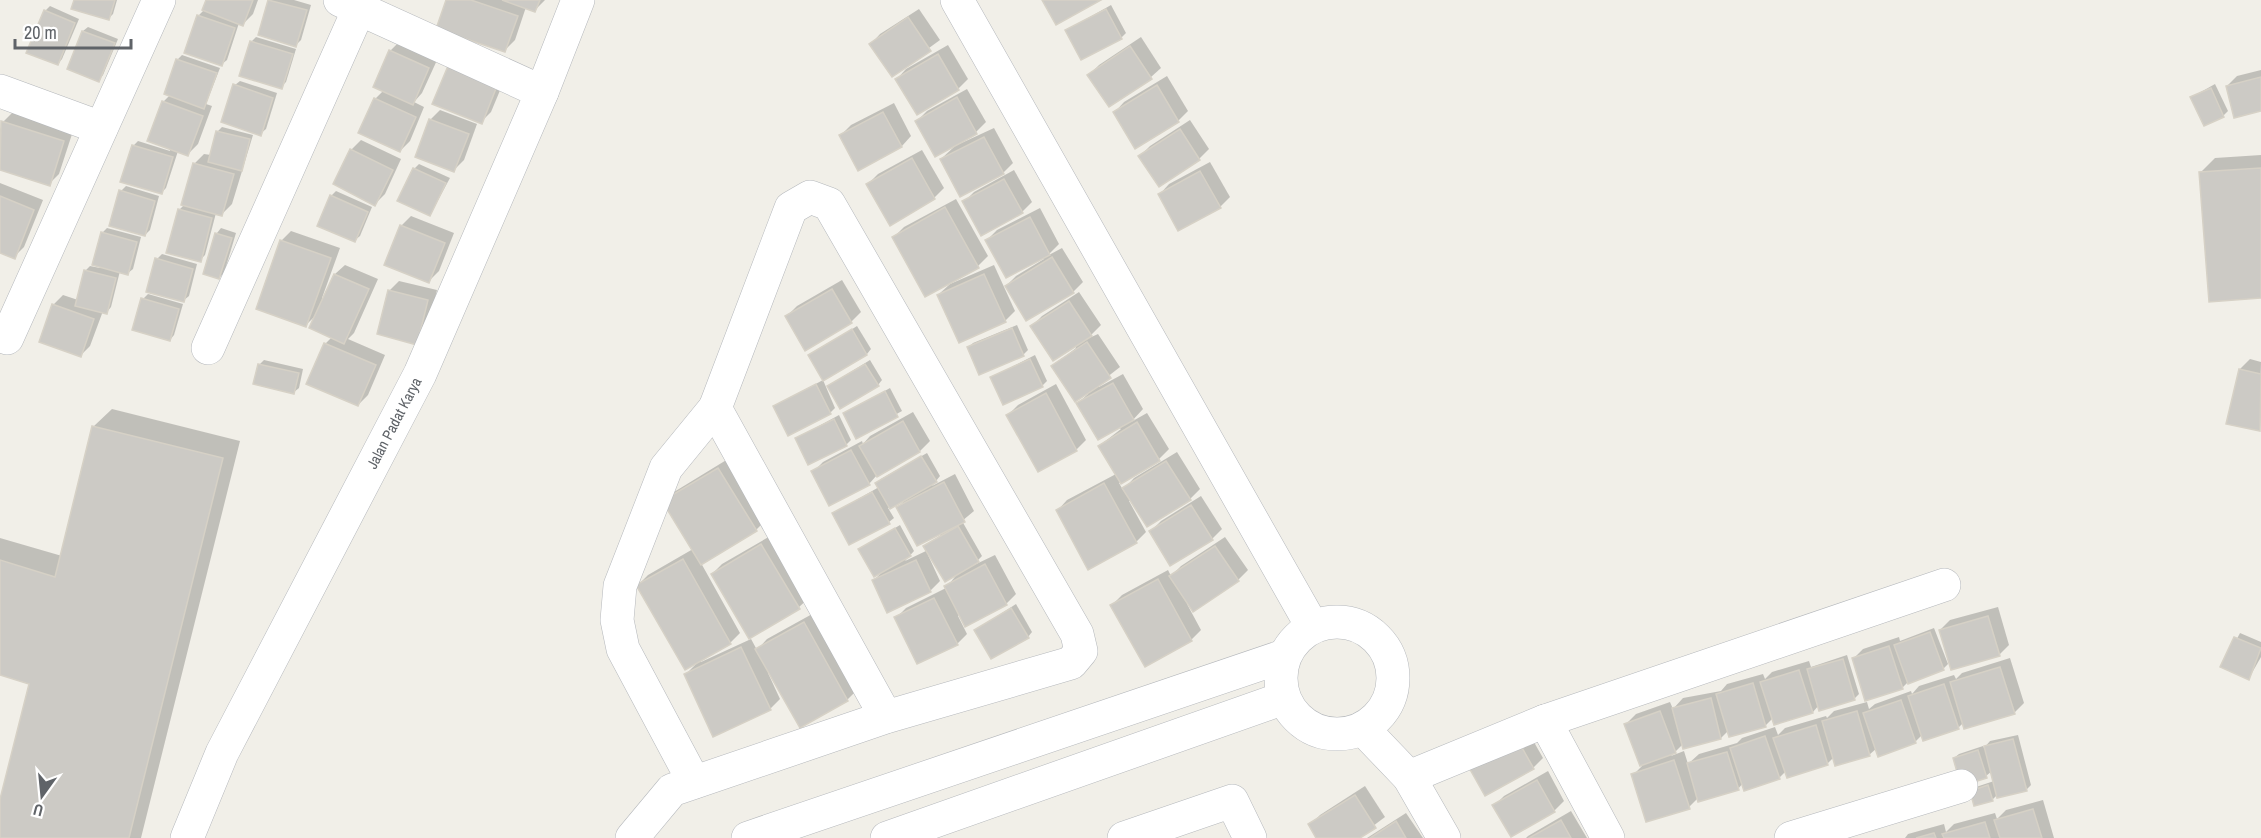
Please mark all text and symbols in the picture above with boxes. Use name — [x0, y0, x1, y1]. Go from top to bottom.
scale bar — [15, 12, 130, 50]
text: 20 m — [24, 20, 57, 45]
street label: Jalan Padat Karya — [361, 373, 427, 472]
north arrow — [12, 766, 72, 826]
text: U — [31, 799, 46, 822]

